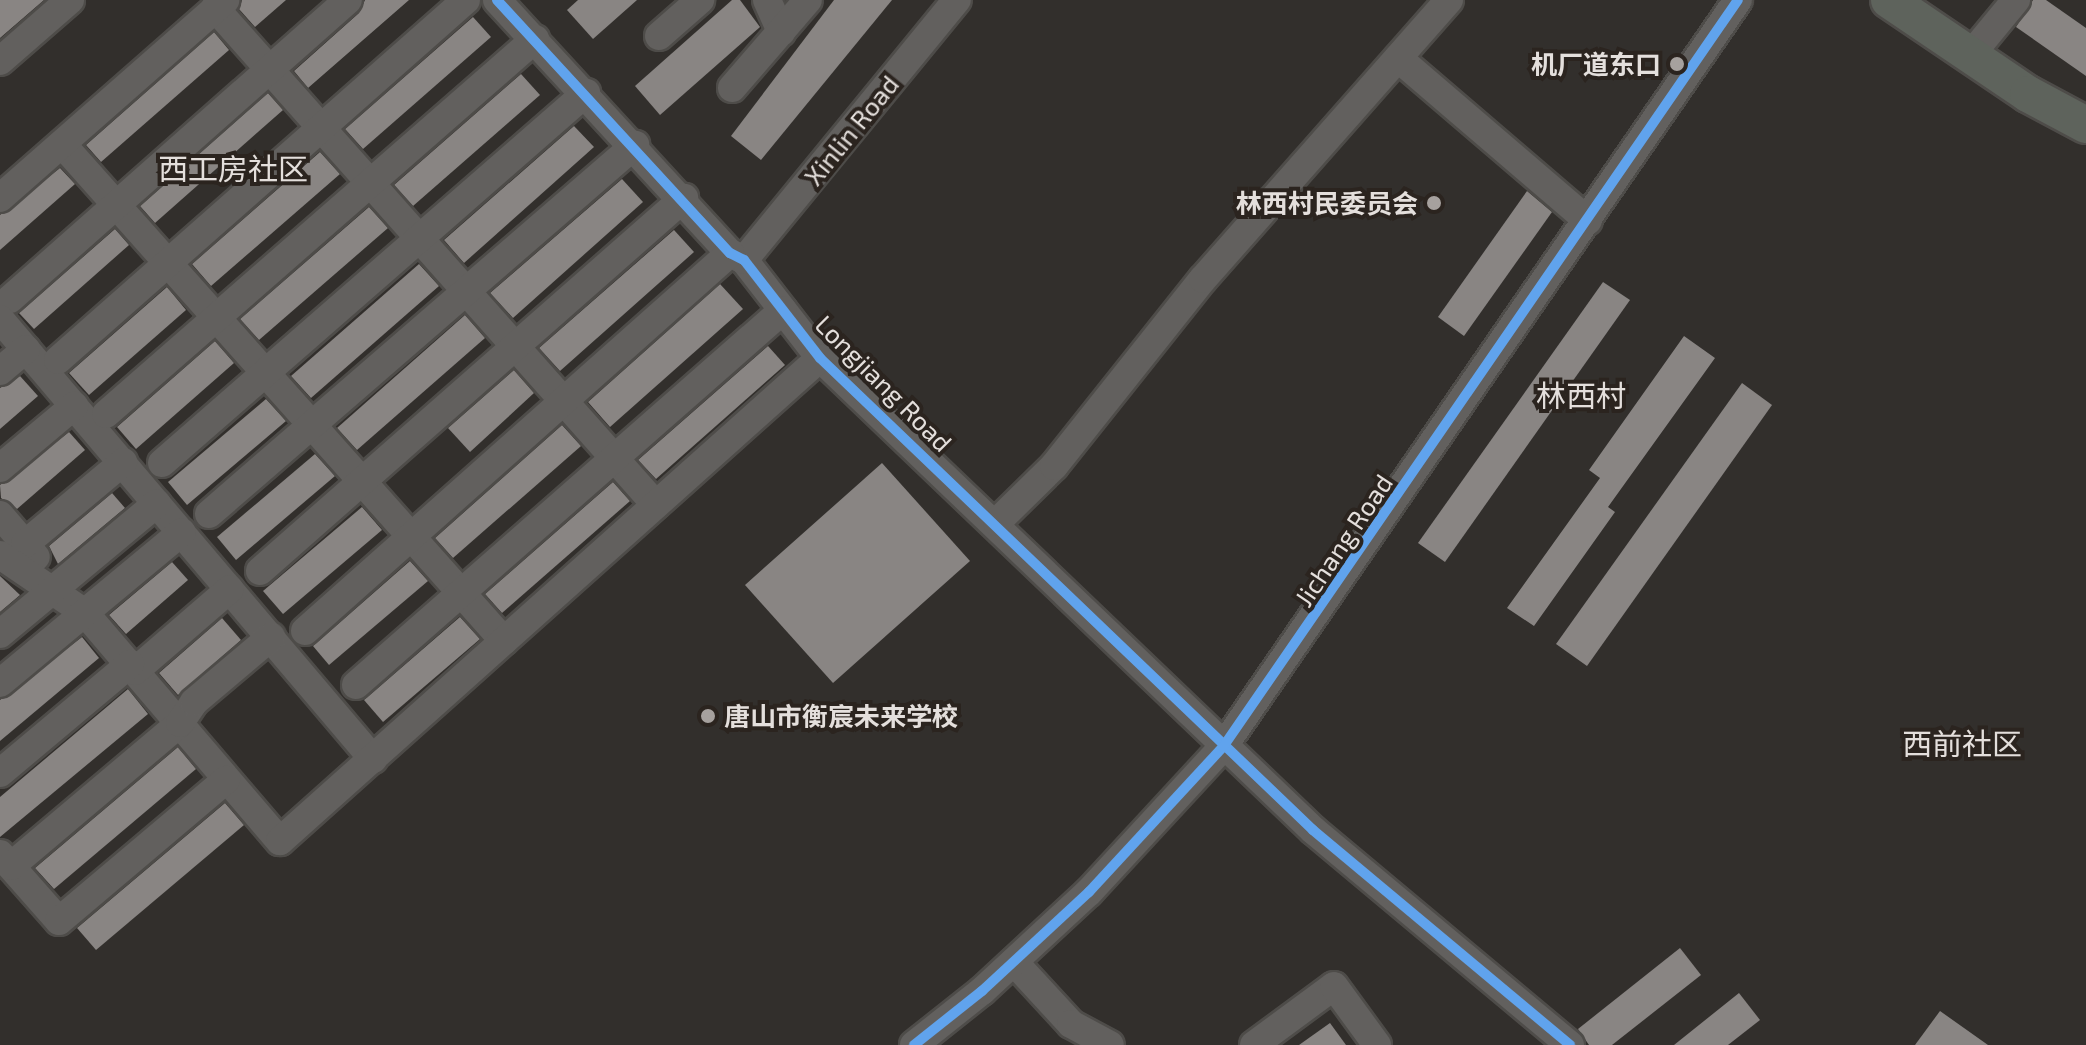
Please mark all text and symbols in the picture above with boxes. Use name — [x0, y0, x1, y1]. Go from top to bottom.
place label: 机厂道东口 — [1531, 48, 1661, 80]
marker: 机厂道东口 — [1668, 55, 1686, 73]
street label: Xinlin Road — [797, 69, 905, 191]
district label: 西工房社区 — [158, 150, 308, 186]
place label: 林西村民委员会 — [1236, 187, 1418, 219]
marker: 林西村民委员会 — [1425, 194, 1443, 212]
street label: Longjiang Road — [809, 308, 959, 458]
district label: 林西村 — [1536, 377, 1626, 413]
street label: Jichang Road — [1287, 468, 1399, 612]
place label: 唐山市衡宸未来学校 — [724, 700, 958, 732]
marker: 唐山市衡宸未来学校 — [699, 707, 717, 725]
district label: 西前社区 — [1902, 725, 2022, 761]

